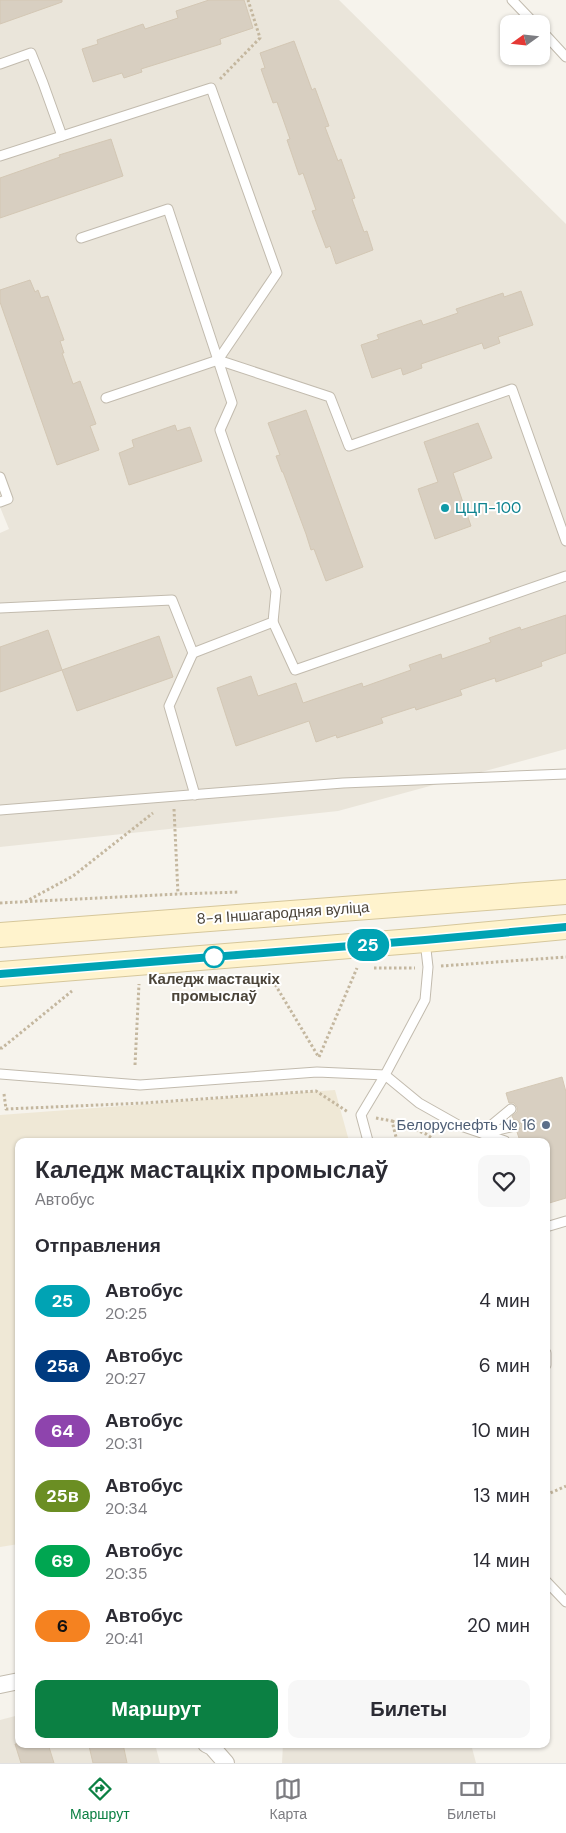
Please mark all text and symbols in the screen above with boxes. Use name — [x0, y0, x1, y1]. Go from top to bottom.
north arrow — [500, 15, 550, 65]
map controls — [500, 15, 550, 65]
place label: ЦЦП-100 — [455, 498, 521, 518]
marker: ЦЦП-100 — [439, 502, 451, 514]
street label: 8-я Іншагародняя вуліца — [196, 897, 371, 929]
line badge: 25 — [346, 929, 390, 961]
text: 25 — [357, 933, 379, 957]
marker: Каледж мастацкіх промыслаў — [203, 946, 225, 968]
place label: Каледж мастацкіх промыслаў — [148, 969, 280, 1006]
place label: Белоруснефть № 16 — [397, 1115, 536, 1135]
marker: Белоруснефть № 16 — [540, 1119, 552, 1131]
text: Каледж мастацкіх промыслаў — [35, 1154, 388, 1185]
button: heart — [478, 1155, 530, 1207]
text: Автобус — [35, 1189, 95, 1210]
text: Отправления — [35, 1233, 161, 1258]
text: Автобус — [105, 1278, 183, 1303]
text: 4 мин — [479, 1288, 530, 1313]
text: 25 — [52, 1289, 73, 1313]
text: 20:25 — [105, 1303, 147, 1324]
text: Автобус — [105, 1343, 183, 1368]
text: 6 мин — [479, 1353, 530, 1378]
text: 25а — [47, 1354, 78, 1378]
text: 20:27 — [105, 1368, 146, 1389]
text: Автобус — [105, 1408, 183, 1433]
text: 10 мин — [472, 1418, 530, 1443]
text: 64 — [51, 1419, 74, 1443]
text: 20:31 — [105, 1433, 142, 1454]
text: Автобус — [105, 1473, 183, 1498]
text: 13 мин — [474, 1483, 530, 1508]
text: 25в — [46, 1484, 79, 1508]
text: 20:34 — [105, 1498, 147, 1519]
text: Автобус — [105, 1538, 183, 1563]
text: 14 мин — [473, 1548, 530, 1573]
text: 69 — [51, 1549, 74, 1573]
text: 20:35 — [105, 1563, 147, 1584]
text: Автобус — [105, 1603, 183, 1628]
text: 20 мин — [467, 1613, 530, 1638]
text: 6 — [57, 1614, 68, 1638]
text: 20:41 — [105, 1628, 143, 1649]
button: Маршрут — [35, 1680, 278, 1738]
button: Билеты — [288, 1680, 530, 1738]
tab: Маршрут — [70, 1775, 130, 1823]
tab: Карта — [270, 1775, 307, 1823]
tab: Билеты — [447, 1775, 496, 1823]

